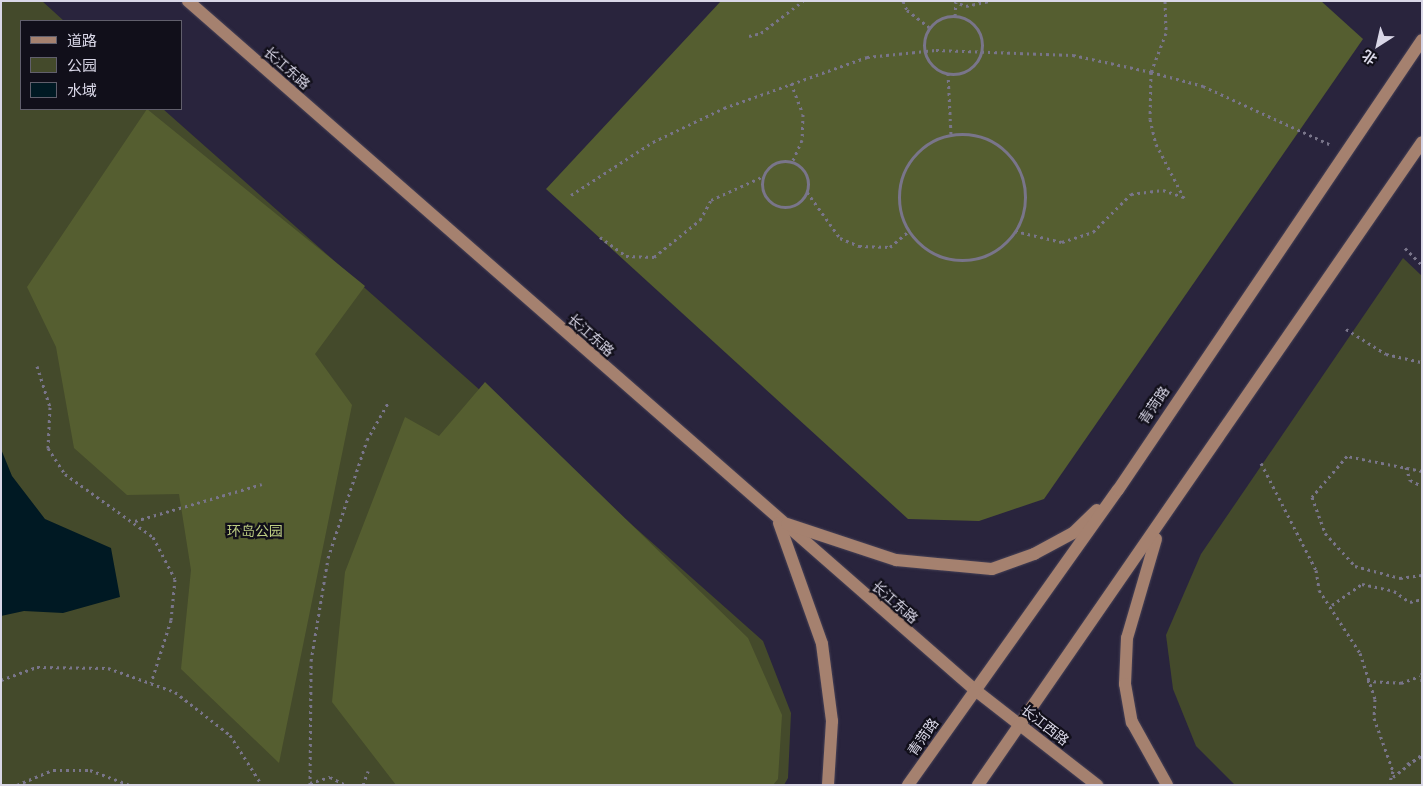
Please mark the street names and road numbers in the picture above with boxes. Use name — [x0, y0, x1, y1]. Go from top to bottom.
street label: 长江东路 — [260, 43, 314, 93]
street label: 长江东路 — [564, 310, 618, 360]
street label: 青菏路 — [1135, 383, 1173, 427]
street label: 长江东路 — [868, 577, 922, 627]
street label: 长江西路 — [1018, 701, 1072, 749]
street label: 青菏路 — [904, 715, 942, 759]

